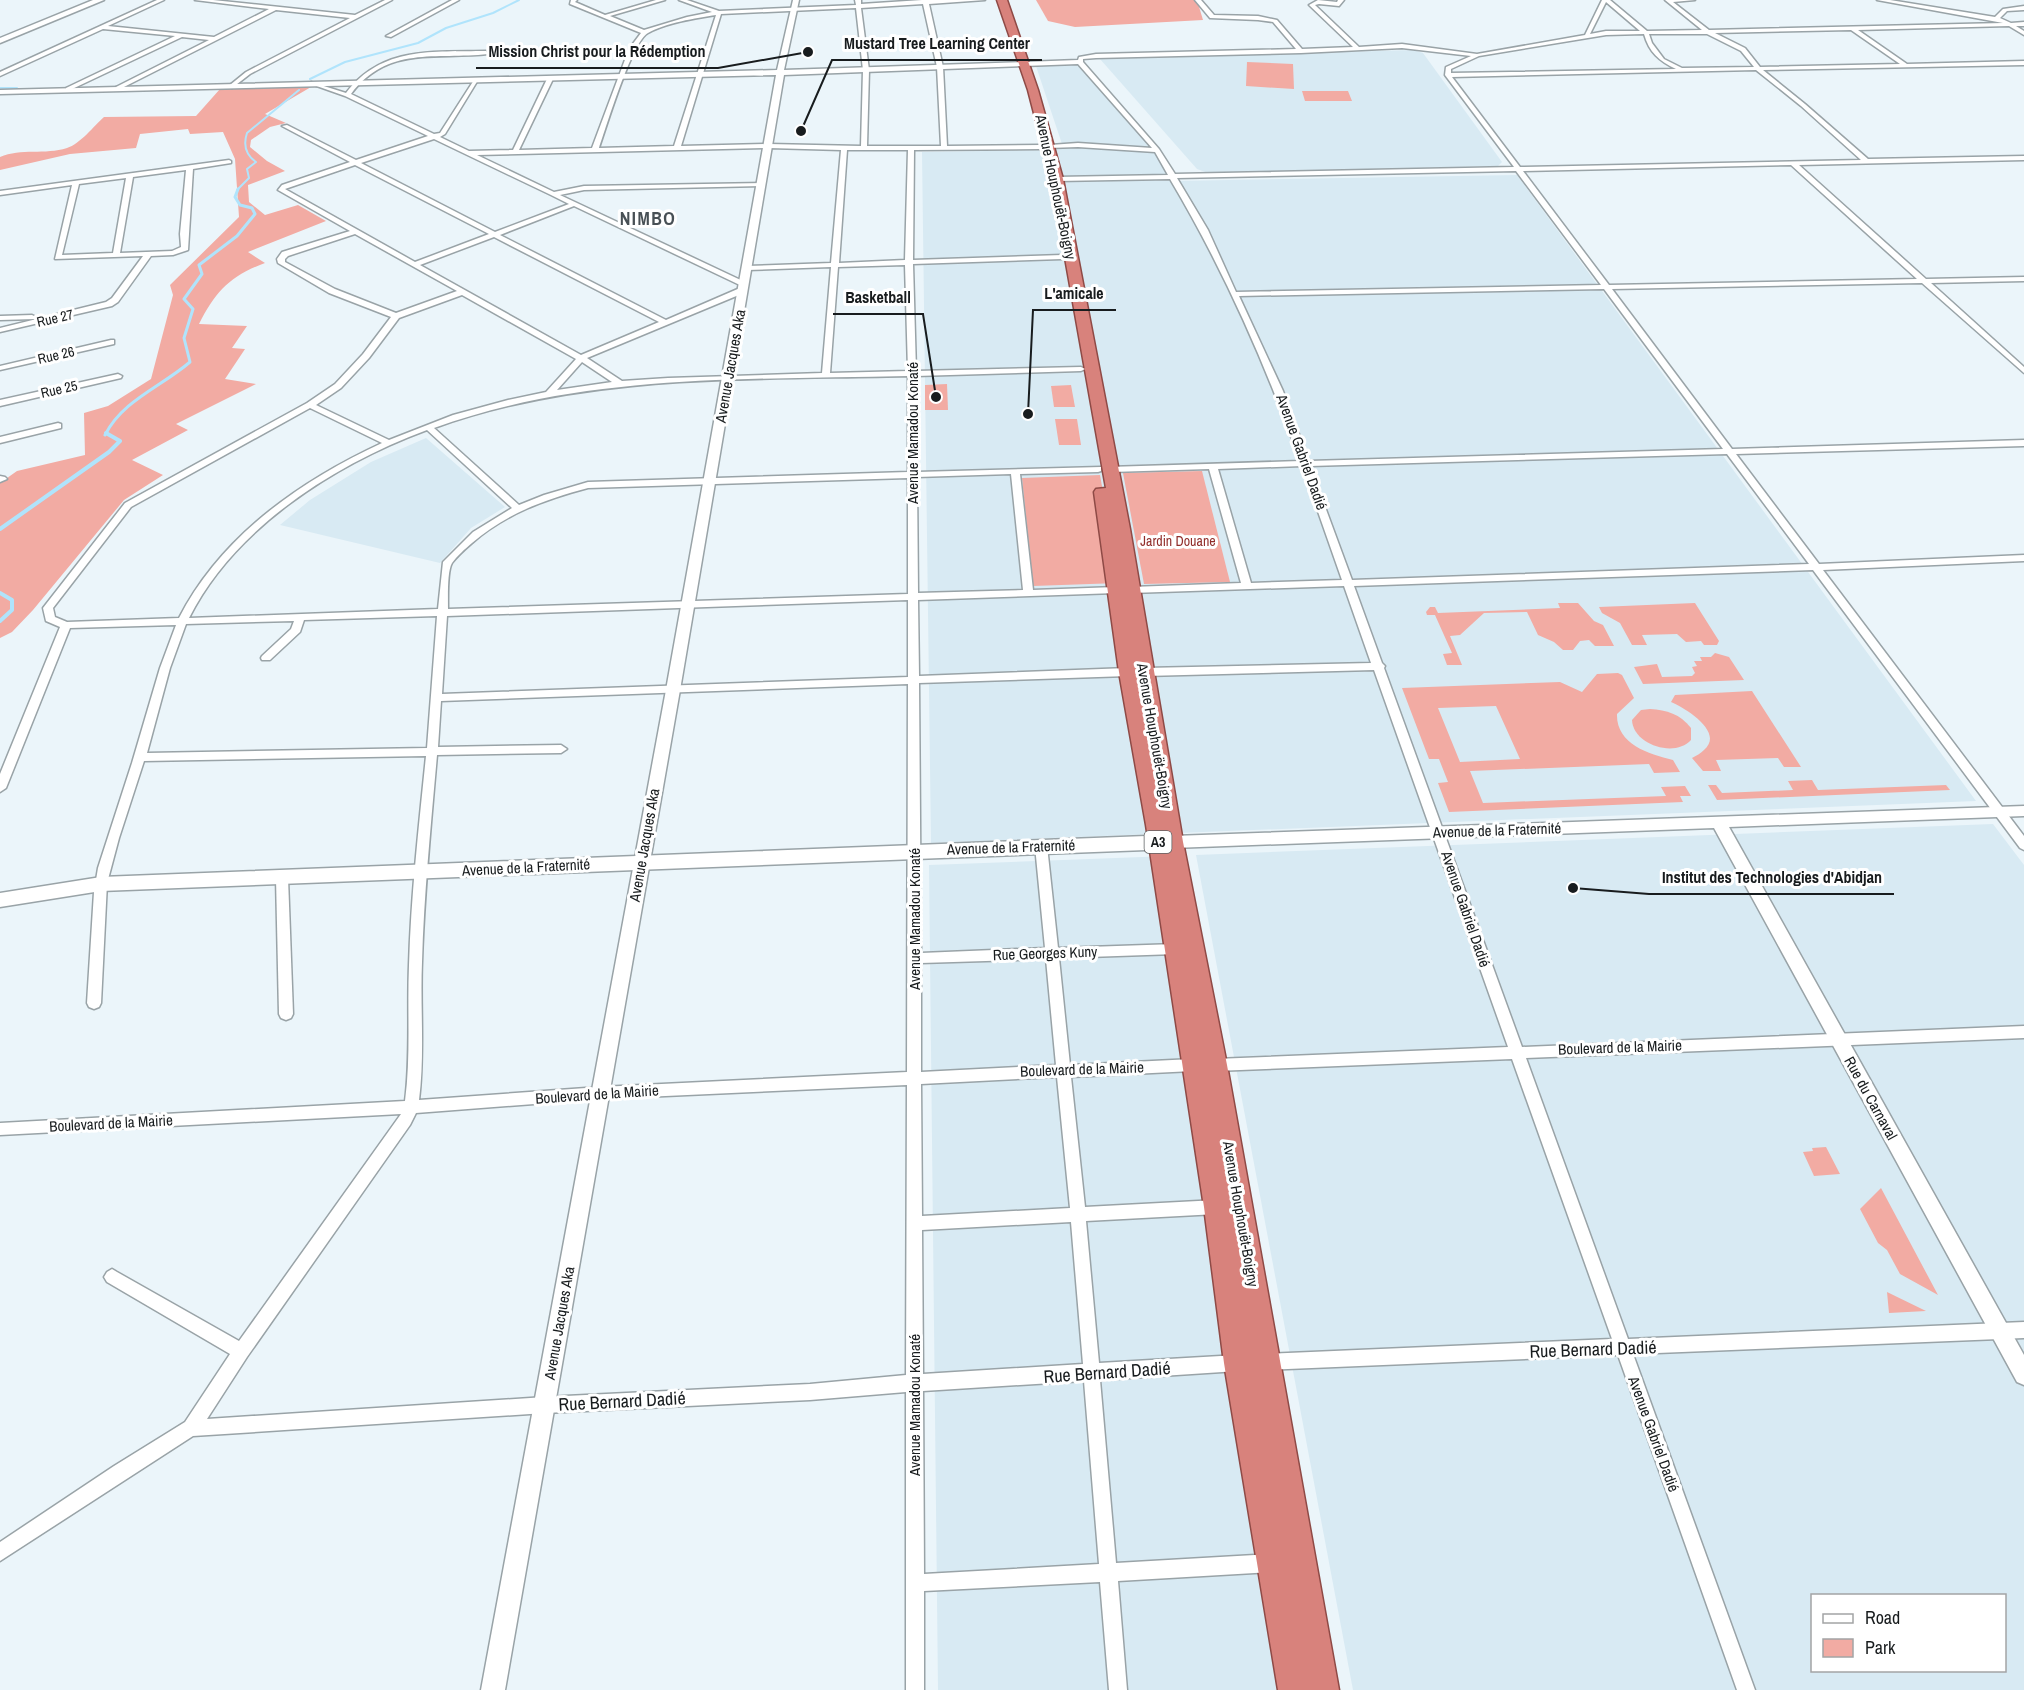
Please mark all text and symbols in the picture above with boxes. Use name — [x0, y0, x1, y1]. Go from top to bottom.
callout: Mustard Tree Learning Center — [832, 26, 1042, 60]
text: Mustard Tree Learning Center — [844, 32, 1031, 54]
callout: Mission Christ pour la Rédemption — [476, 34, 718, 68]
text: Mission Christ pour la Rédemption — [488, 40, 706, 62]
street label: Avenue Houphouët-Boigny — [1030, 112, 1082, 262]
district label: NIMBO — [620, 206, 676, 231]
callout: L'amicale — [1033, 276, 1116, 310]
callout: Basketball — [833, 280, 923, 314]
text: L'amicale — [1044, 282, 1104, 304]
text: Basketball — [845, 286, 911, 308]
street label: Rue 27 — [35, 305, 75, 331]
street label: Avenue Jacques Aka — [710, 308, 750, 425]
street label: Rue 26 — [36, 342, 76, 368]
street label: Avenue Mamadou Konaté — [902, 362, 923, 505]
street label: Rue 25 — [39, 376, 79, 402]
street label: Avenue Gabriel Dadié — [1271, 390, 1333, 513]
park label: Jardin Douane — [1140, 532, 1216, 550]
street label: Avenue Houphouët-Boigny — [1132, 661, 1178, 811]
street label: Avenue Jacques Aka — [624, 787, 664, 904]
street label: Avenue de la Fraternité — [1432, 817, 1562, 843]
road number: A3 — [1144, 831, 1172, 853]
street label: Avenue de la Fraternité — [946, 834, 1076, 860]
street label: Avenue Gabriel Dadié — [1436, 847, 1496, 970]
street label: Avenue Mamadou Konaté — [904, 848, 925, 991]
street label: Avenue de la Fraternité — [460, 853, 591, 881]
callout: Institut des Technologies d'Abidjan — [1649, 860, 1894, 894]
text: Institut des Technologies d'Abidjan — [1662, 866, 1882, 888]
street label: Rue Georges Kuny — [992, 941, 1098, 965]
street label: Boulevard de la Mairie — [1558, 1034, 1682, 1060]
street label: Rue du Carnaval — [1839, 1053, 1903, 1143]
street label: Boulevard de la Mairie — [1020, 1056, 1144, 1082]
street label: Boulevard de la Mairie — [535, 1079, 660, 1109]
street label: Boulevard de la Mairie — [49, 1109, 173, 1137]
street label: Avenue Houphouët-Boigny — [1218, 1139, 1264, 1289]
street label: Avenue Jacques Aka — [539, 1265, 579, 1382]
street label: Avenue Mamadou Konaté — [904, 1334, 925, 1477]
street label: Rue Bernard Dadié — [1529, 1334, 1657, 1364]
street label: Rue Bernard Dadié — [1043, 1355, 1171, 1389]
street label: Avenue Gabriel Dadié — [1623, 1372, 1685, 1495]
street label: Rue Bernard Dadié — [558, 1385, 686, 1417]
legend — [1811, 1594, 2006, 1672]
text: Road — [1865, 1605, 1900, 1630]
text: Park — [1865, 1635, 1896, 1660]

